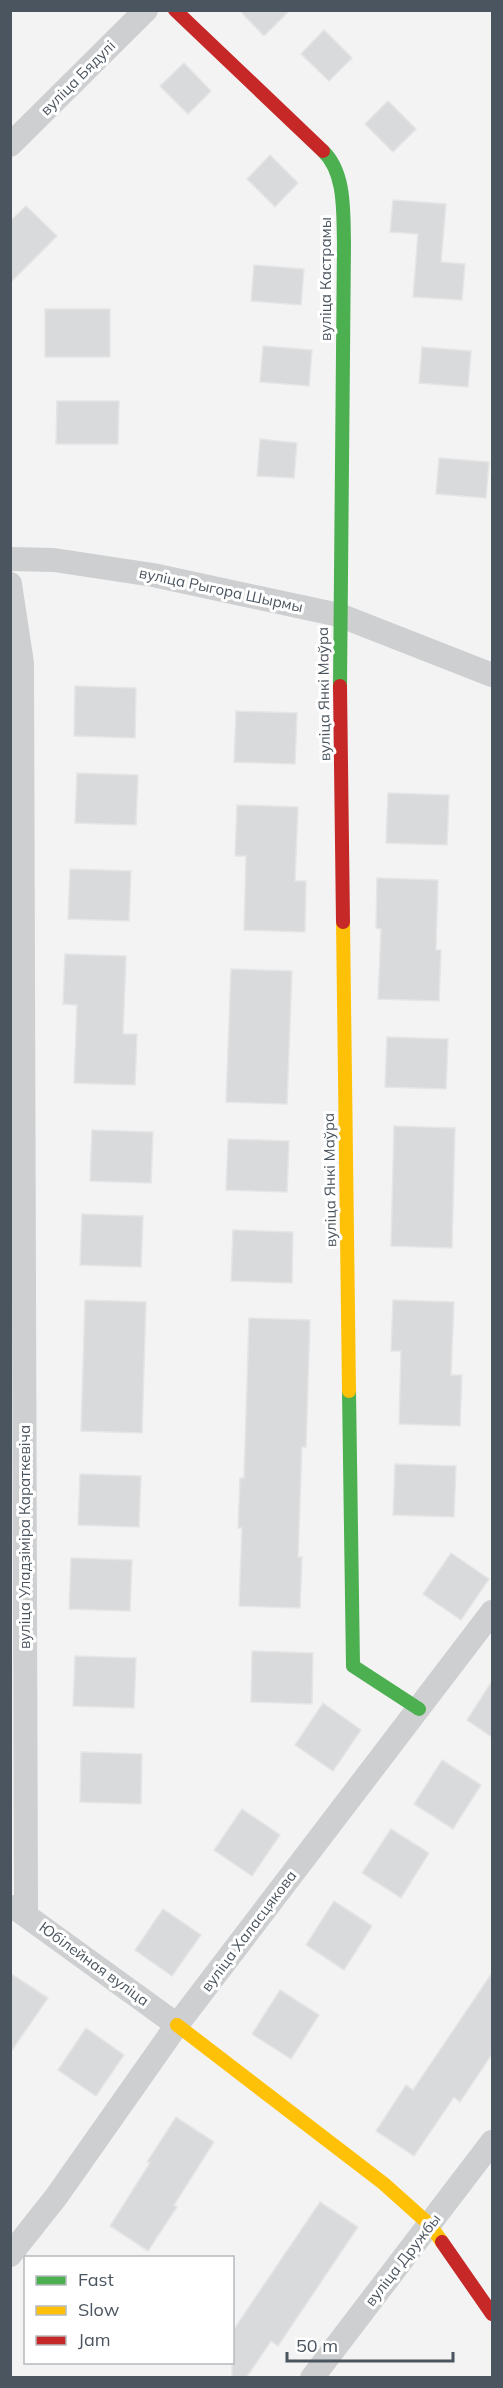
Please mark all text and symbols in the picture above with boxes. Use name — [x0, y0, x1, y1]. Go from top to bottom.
street label: вуліца Бядулі — [36, 36, 119, 119]
street label: вуліца Кастрамы — [316, 217, 335, 341]
street label: вуліца Рыгора Шырмы — [137, 563, 305, 616]
street label: вуліца Янкі Маўра — [313, 627, 334, 761]
street label: вуліца Янкі Маўра — [319, 1113, 340, 1247]
street label: вуліца Уладзіміра Караткевіча — [15, 1425, 34, 1649]
street label: вуліца Халасцякова — [197, 1866, 300, 1995]
street label: Юбілейная вуліца — [36, 1917, 153, 2010]
street label: вуліца Дружбы — [361, 2210, 445, 2310]
legend — [24, 2256, 234, 2364]
text: Fast — [78, 2268, 114, 2291]
text: Slow — [78, 2298, 120, 2321]
scale bar — [287, 2325, 454, 2363]
text: Jam — [78, 2328, 111, 2351]
text: 50 m — [296, 2334, 338, 2357]

